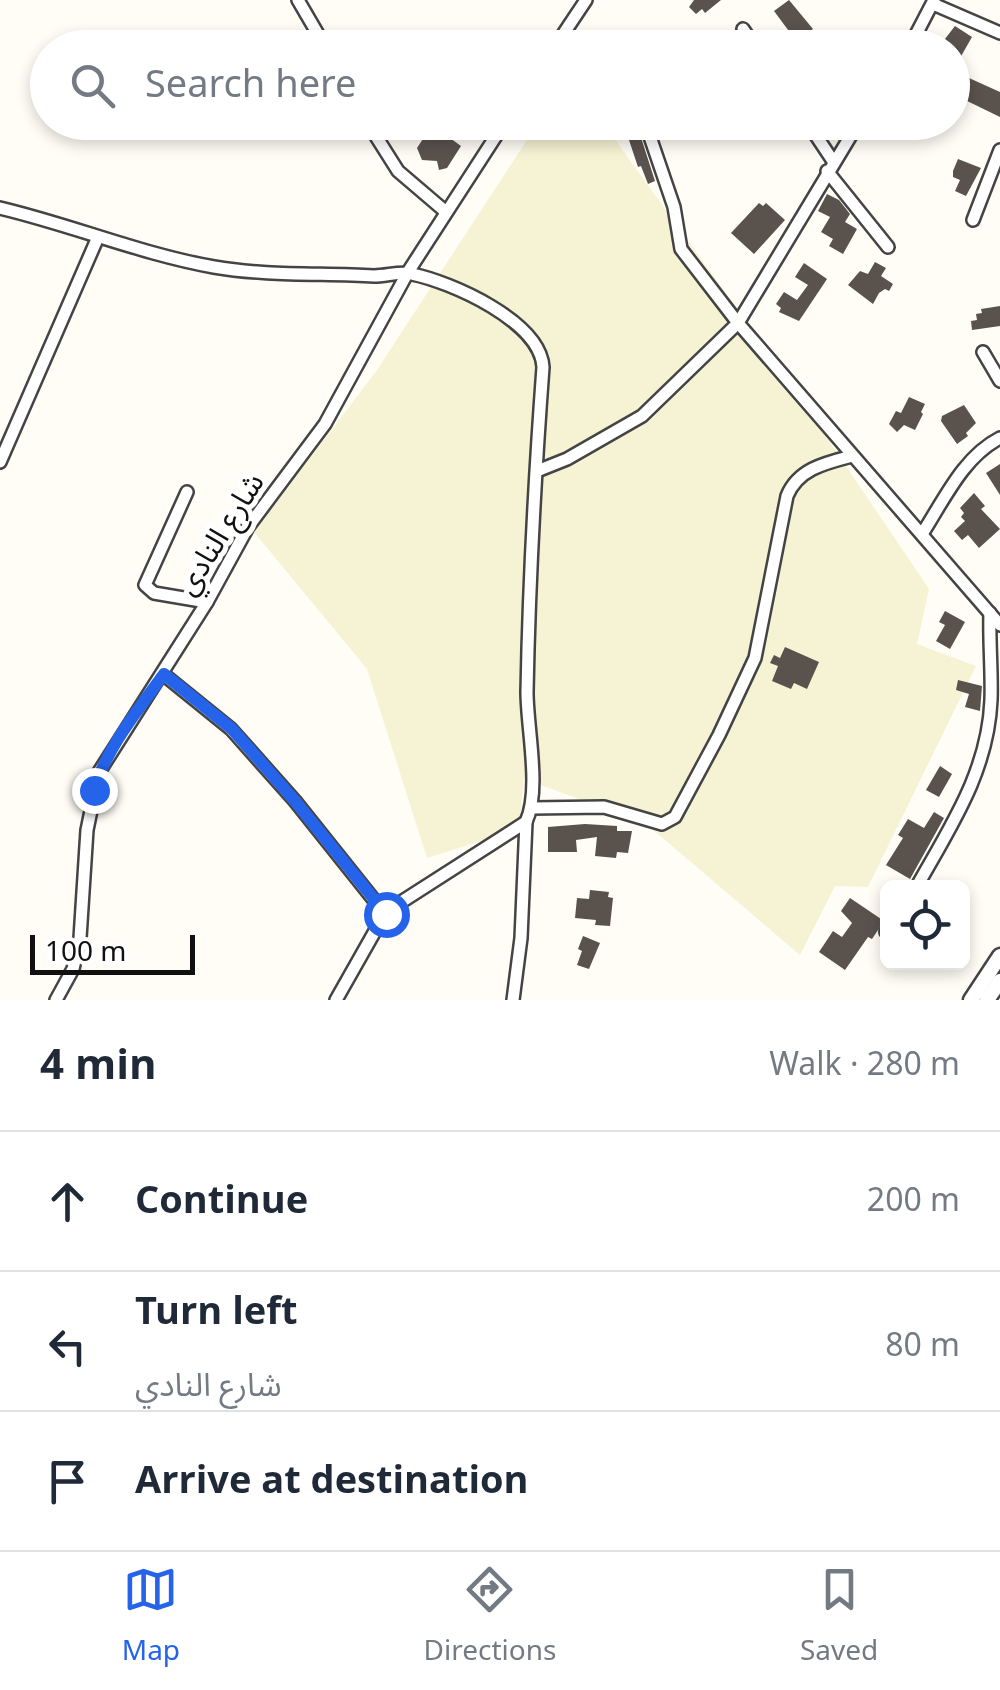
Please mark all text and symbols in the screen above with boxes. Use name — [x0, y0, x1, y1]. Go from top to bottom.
search box — [30, 30, 970, 140]
text: Search here — [145, 45, 356, 125]
icon: search — [65, 58, 120, 113]
street label: شارع النادي — [157, 459, 284, 609]
route end — [72, 768, 118, 814]
map controls — [880, 880, 970, 970]
button: locate — [880, 880, 970, 970]
route start — [364, 892, 410, 938]
text: 100 m — [45, 923, 127, 982]
scale bar — [30, 930, 195, 974]
text: 4 min — [40, 1021, 157, 1110]
text: Walk · 280 m — [769, 1031, 960, 1099]
text: Continue — [135, 1161, 308, 1241]
text: 200 m — [867, 1167, 960, 1235]
icon: ahead — [40, 1174, 95, 1229]
text: Turn left — [135, 1272, 297, 1352]
text: 80 m — [885, 1312, 960, 1380]
icon: left — [40, 1319, 95, 1374]
text: شارع النادي — [135, 1352, 282, 1420]
text: Arrive at destination — [135, 1441, 529, 1521]
icon: arrive — [40, 1454, 95, 1509]
tab: Map — [122, 1562, 180, 1681]
tab: Directions — [424, 1562, 556, 1681]
tab: Saved — [800, 1562, 878, 1681]

